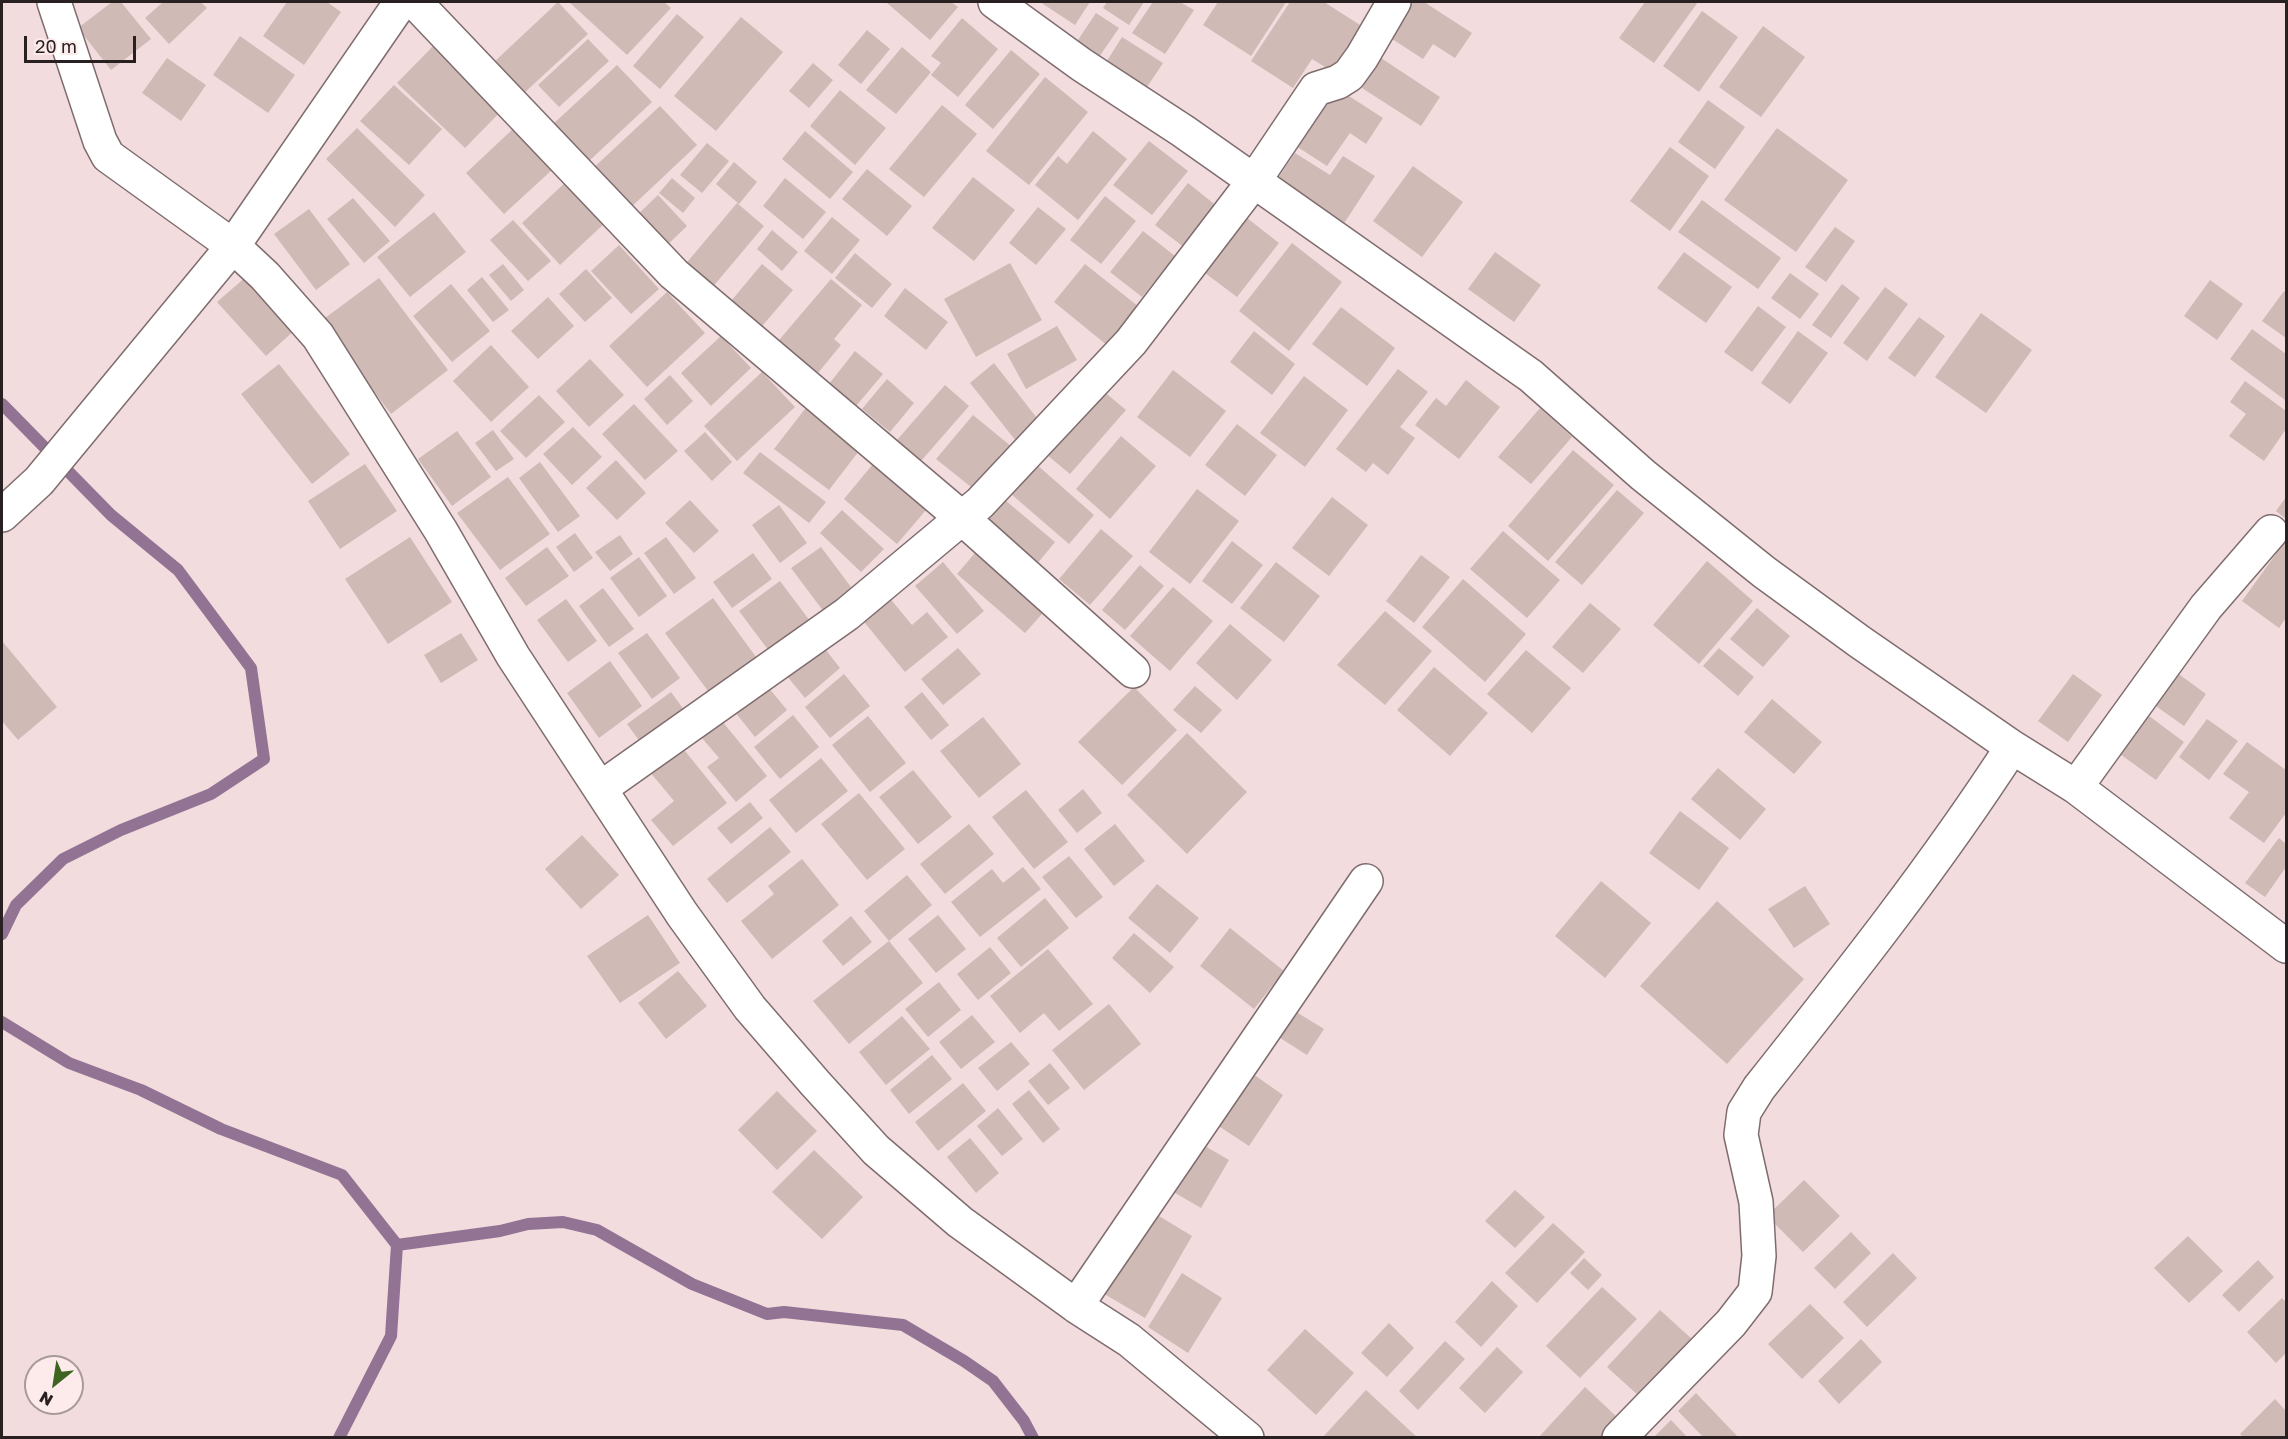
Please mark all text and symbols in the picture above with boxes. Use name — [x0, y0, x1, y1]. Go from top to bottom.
scale bar — [27, 24, 140, 62]
text: 20 m — [35, 35, 77, 57]
north arrow — [24, 1355, 84, 1415]
text: N — [36, 1387, 56, 1411]

